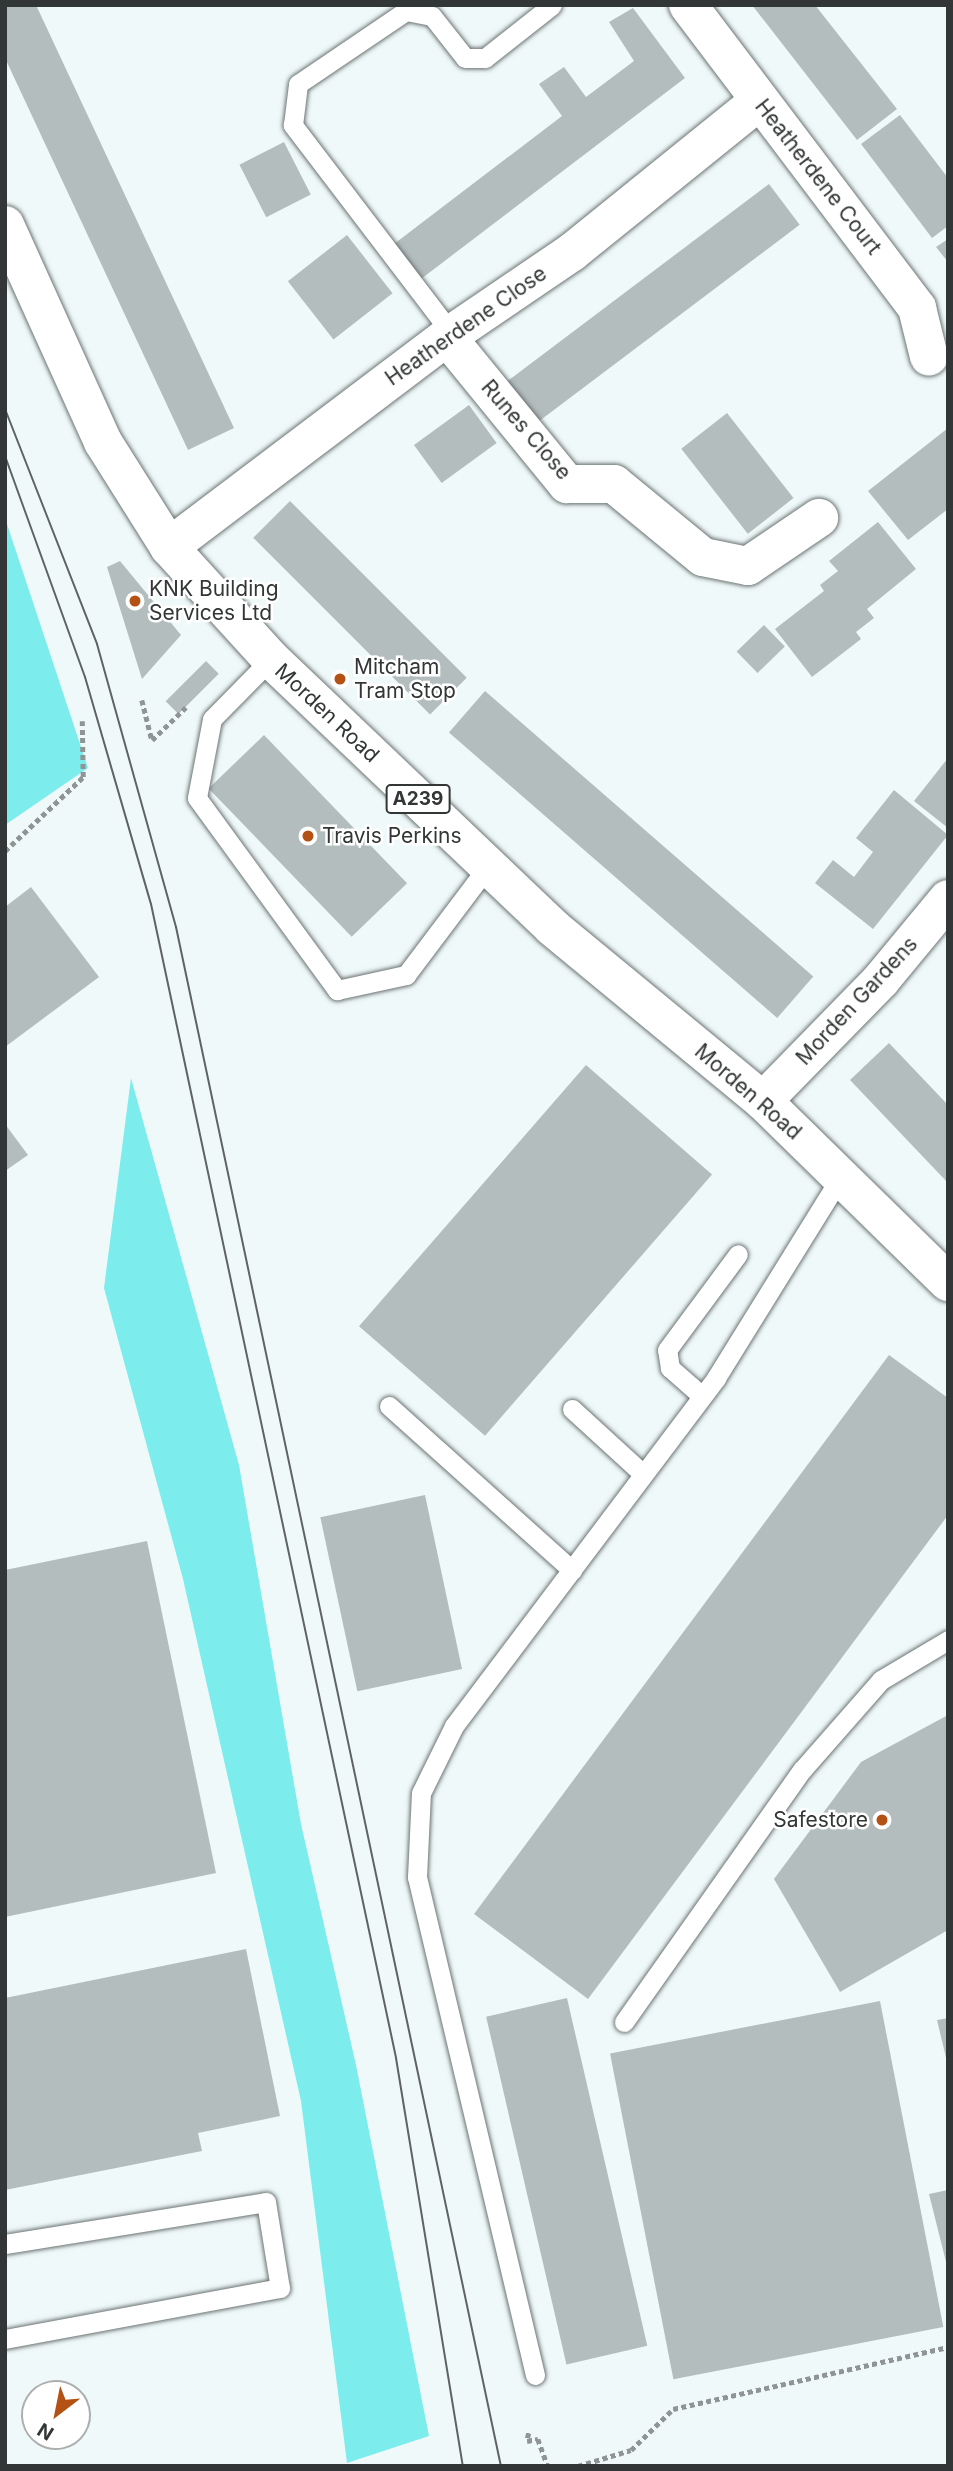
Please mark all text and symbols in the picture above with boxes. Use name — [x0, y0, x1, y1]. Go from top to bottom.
street label: Heatherdene Court — [750, 94, 886, 260]
street label: Heatherdene Close — [381, 261, 551, 391]
street label: Runes Close — [476, 375, 576, 485]
place label: KNK Building Services Ltd — [149, 576, 279, 626]
marker: KNK Building Services Ltd — [127, 593, 143, 609]
place label: Mitcham Tram Stop — [354, 654, 456, 704]
street label: Morden Road — [270, 658, 384, 768]
marker: Mitcham Tram Stop — [332, 671, 348, 687]
road number: A239 — [385, 784, 451, 814]
place label: Travis Perkins — [322, 823, 462, 849]
marker: Travis Perkins — [300, 828, 316, 844]
street label: Morden Gardens — [791, 932, 923, 1070]
street label: Morden Road — [689, 1039, 807, 1145]
place label: Safestore — [773, 1807, 868, 1833]
marker: Safestore — [874, 1812, 890, 1828]
north arrow — [21, 2380, 91, 2450]
text: N — [33, 2418, 58, 2445]

